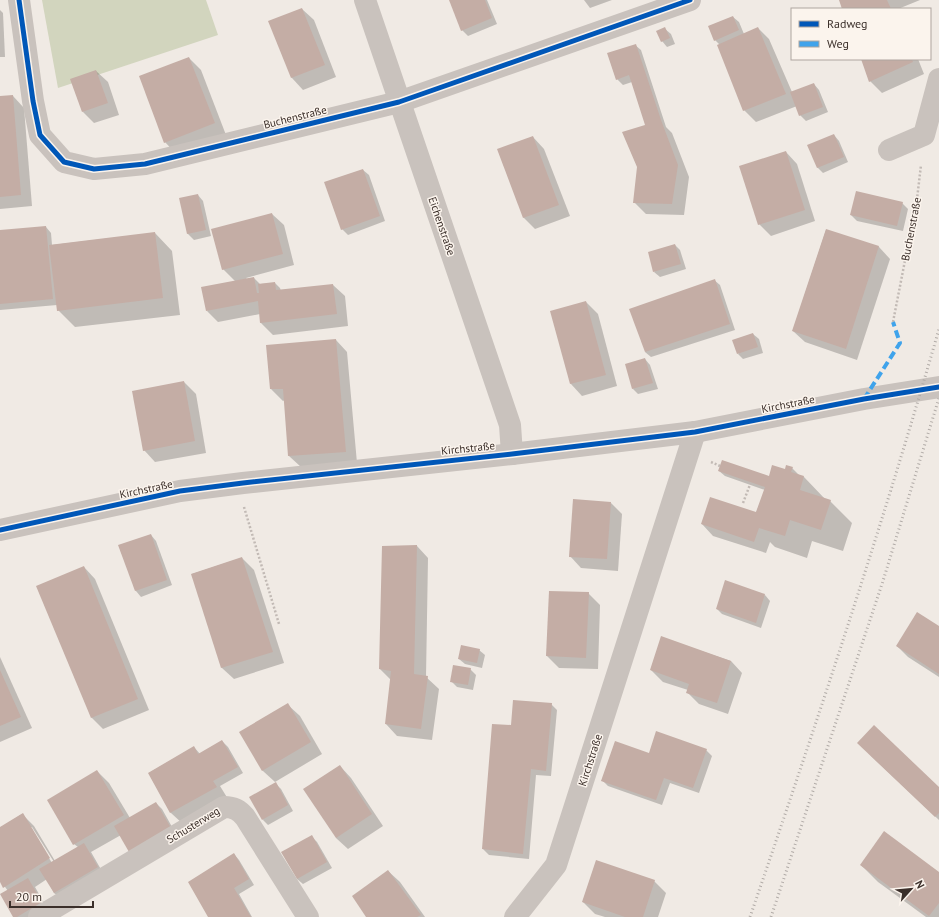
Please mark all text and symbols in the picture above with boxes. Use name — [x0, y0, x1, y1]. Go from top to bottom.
legend — [791, 8, 931, 60]
text: Radweg — [827, 16, 868, 31]
text: Weg — [827, 36, 849, 51]
street label: Buchenstraße — [262, 102, 328, 132]
street label: Eichenstraße — [425, 195, 459, 258]
street label: Buchenstraße — [898, 196, 924, 262]
street label: Kirchstraße — [760, 392, 816, 416]
street label: Kirchstraße — [440, 438, 496, 458]
street label: Kirchstraße — [118, 476, 174, 501]
street label: Kirchstraße — [575, 732, 605, 788]
street label: Schusterweg — [164, 804, 222, 846]
north arrow — [891, 869, 931, 909]
text: N — [912, 878, 928, 891]
scale bar — [10, 883, 93, 909]
text: 20 m — [16, 889, 42, 904]

